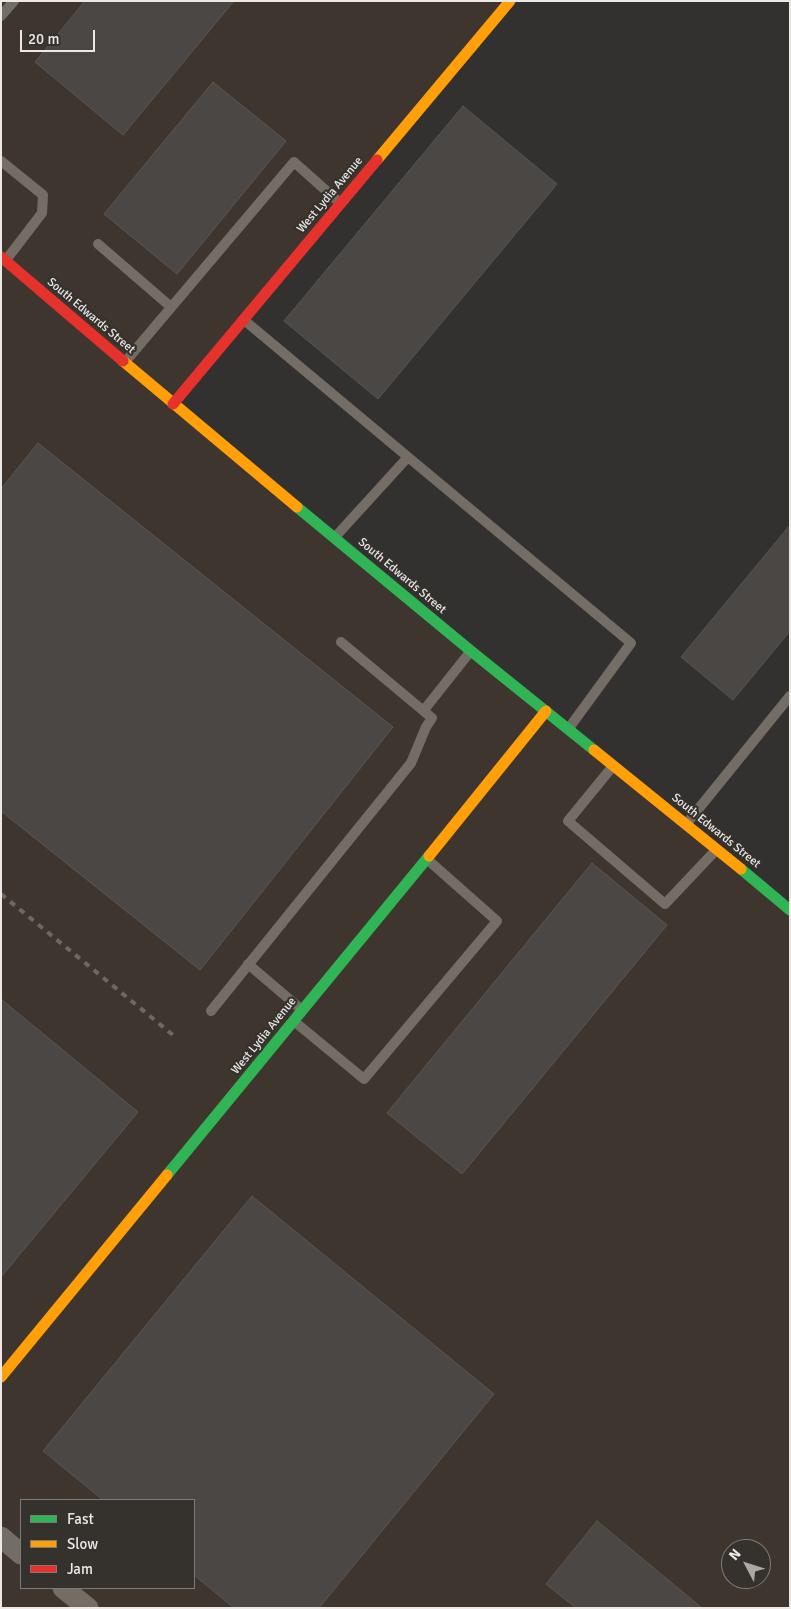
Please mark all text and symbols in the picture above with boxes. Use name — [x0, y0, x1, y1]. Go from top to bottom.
scale bar — [22, 20, 98, 52]
text: 20 m — [28, 30, 59, 48]
street label: West Lydia Avenue — [294, 154, 366, 236]
street label: South Edwards Street — [44, 275, 138, 357]
street label: South Edwards Street — [355, 535, 449, 617]
street label: South Edwards Street — [669, 791, 763, 871]
street label: West Lydia Avenue — [229, 995, 299, 1077]
legend — [20, 1499, 195, 1589]
text: Fast — [67, 1510, 94, 1528]
text: Slow — [67, 1535, 98, 1553]
north arrow — [721, 1539, 771, 1589]
text: N — [725, 1545, 745, 1564]
text: Jam — [67, 1560, 93, 1578]

